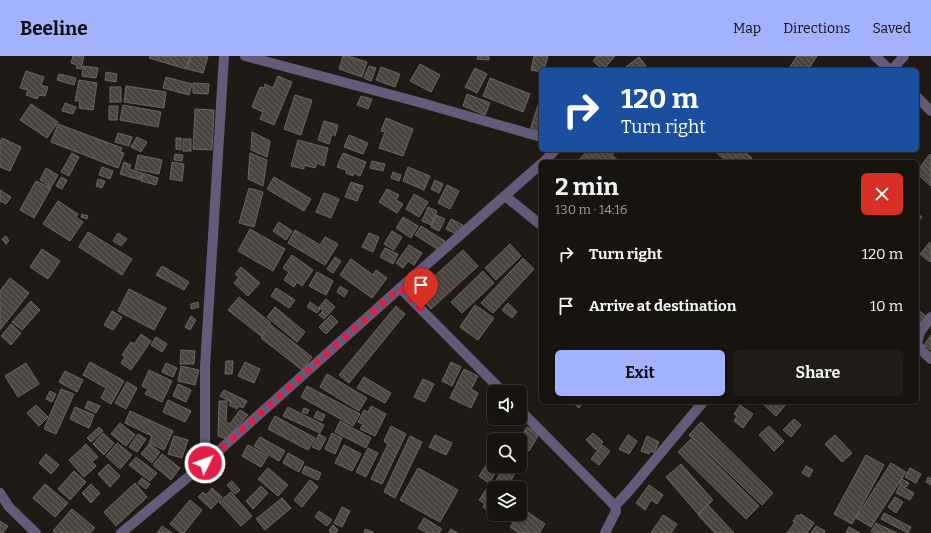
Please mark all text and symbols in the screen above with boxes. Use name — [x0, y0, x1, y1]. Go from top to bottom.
text: Beeline — [20, 17, 88, 40]
text: Map — [733, 20, 761, 37]
text: Directions — [783, 20, 851, 37]
text: Saved — [873, 20, 911, 37]
text: 120 m — [621, 82, 698, 115]
icon: right — [555, 84, 607, 136]
text: Turn right — [621, 116, 706, 138]
text: 2 min — [555, 173, 619, 201]
button: close — [861, 173, 903, 215]
text: 130 m · 14:16 — [555, 202, 628, 217]
icon: right — [555, 243, 577, 265]
text: Turn right — [589, 245, 662, 263]
text: 120 m — [862, 245, 903, 263]
pin — [404, 268, 438, 309]
icon: arrive — [410, 274, 432, 296]
icon: arrive — [555, 295, 577, 317]
text: Arrive at destination — [589, 297, 736, 315]
text: 10 m — [870, 297, 903, 315]
button: Exit — [555, 350, 725, 396]
button: Share — [733, 350, 903, 396]
map controls — [487, 385, 527, 521]
button: sound — [487, 385, 527, 425]
button: search — [487, 433, 527, 473]
position arrow — [184, 442, 226, 484]
button: layers — [487, 481, 527, 521]

